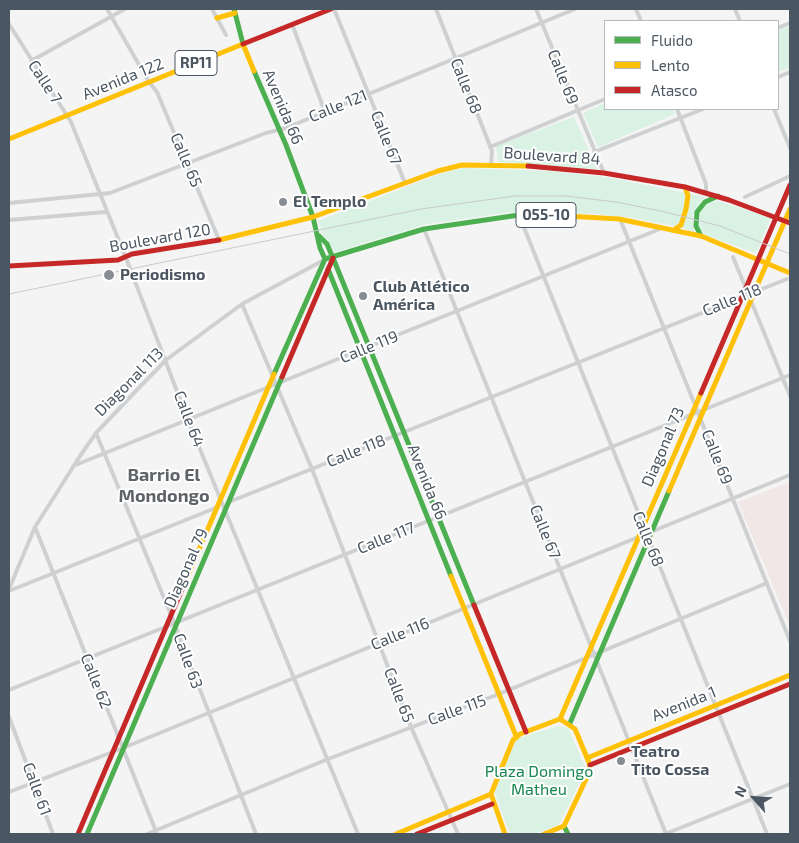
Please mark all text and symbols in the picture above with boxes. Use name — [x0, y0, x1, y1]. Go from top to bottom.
legend — [604, 20, 779, 110]
text: Fluido — [651, 31, 693, 49]
street label: Calle 69 — [543, 47, 583, 107]
road number: RP11 — [175, 50, 217, 76]
street label: Avenida 122 — [80, 54, 166, 104]
street label: Calle 68 — [446, 55, 486, 117]
text: Lento — [651, 56, 690, 74]
street label: Calle 7 — [24, 57, 66, 107]
street label: Avenida 66 — [259, 67, 307, 147]
text: Atasco — [651, 81, 697, 99]
street label: Calle 121 — [306, 86, 370, 126]
street label: Calle 67 — [366, 108, 406, 168]
street label: Calle 65 — [166, 130, 206, 190]
street label: Boulevard 84 — [503, 143, 601, 169]
place label: El Templo — [293, 192, 366, 212]
marker: El Templo — [277, 196, 289, 208]
road number: 055-10 — [516, 202, 576, 228]
street label: Boulevard 120 — [108, 220, 212, 256]
place label: Periodismo — [120, 265, 206, 285]
marker: Periodismo — [102, 268, 116, 282]
place label: Club Atlético América — [373, 277, 470, 315]
street label: Calle 118 — [700, 279, 764, 321]
marker: Club Atlético América — [357, 290, 369, 302]
street label: Calle 119 — [337, 327, 401, 367]
street label: Diagonal 113 — [91, 344, 167, 420]
street label: Calle 64 — [170, 388, 208, 450]
street label: Diagonal 73 — [638, 404, 688, 490]
street label: Calle 69 — [697, 427, 737, 487]
street label: Calle 118 — [324, 430, 388, 472]
street label: Avenida 66 — [403, 441, 451, 523]
district label: Barrio El Mondongo — [118, 464, 210, 506]
street label: Calle 67 — [525, 502, 565, 562]
street label: Calle 68 — [628, 508, 668, 570]
street label: Calle 117 — [354, 518, 418, 558]
street label: Diagonal 79 — [160, 525, 212, 611]
street label: Calle 116 — [368, 614, 432, 654]
street label: Calle 63 — [169, 631, 207, 691]
street label: Calle 62 — [76, 651, 116, 711]
street label: Calle 65 — [380, 665, 418, 725]
street label: Avenida 1 — [649, 682, 719, 726]
street label: Calle 115 — [425, 691, 489, 729]
place label: Teatro Tito Cossa — [631, 742, 709, 780]
marker: Teatro Tito Cossa — [615, 755, 627, 767]
street label: Calle 61 — [19, 760, 55, 818]
park label: Plaza Domingo Matheu — [485, 762, 593, 800]
north arrow — [729, 773, 779, 823]
text: N — [730, 783, 750, 799]

